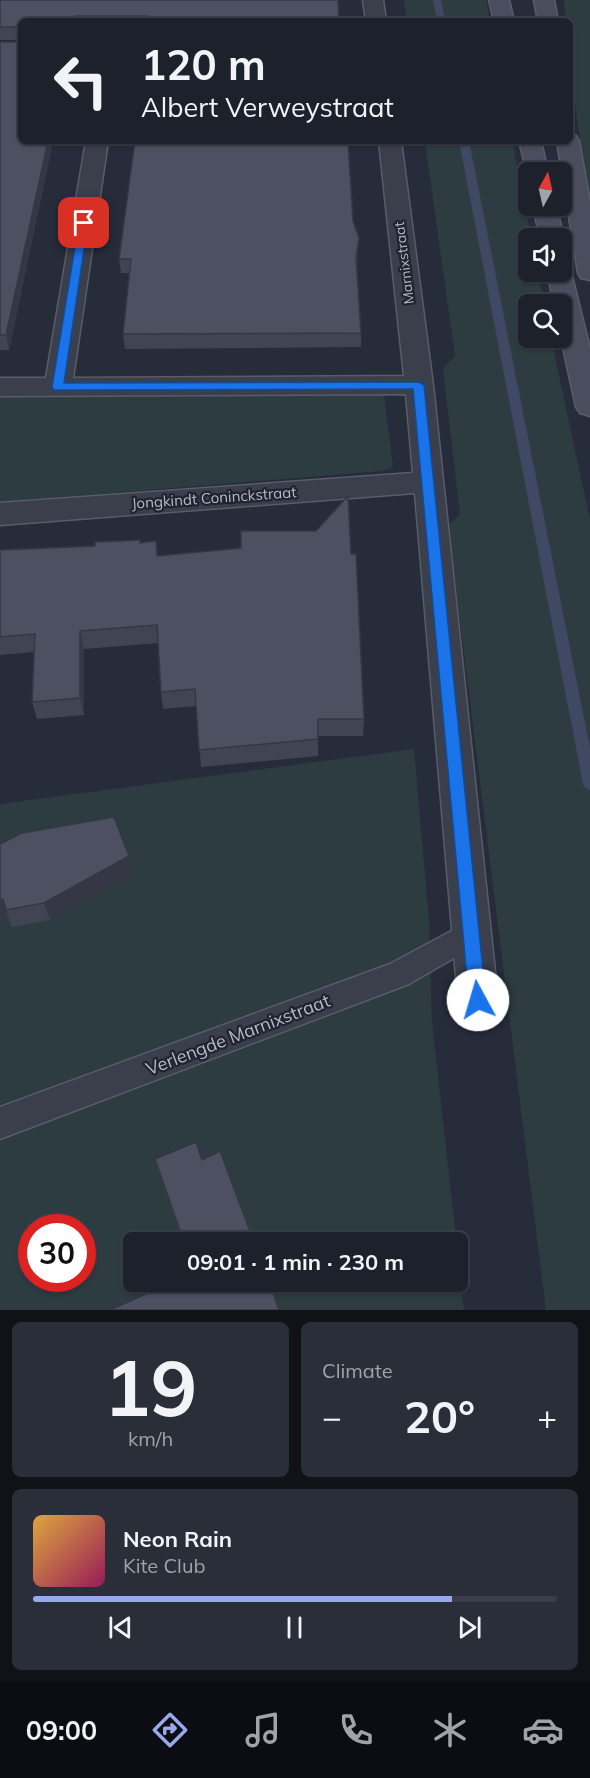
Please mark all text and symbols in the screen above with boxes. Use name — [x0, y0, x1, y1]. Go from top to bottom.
text: 120 m — [141, 38, 266, 91]
icon: left — [42, 42, 120, 120]
text: Albert Verweystraat — [141, 90, 394, 124]
north arrow — [518, 162, 572, 216]
map controls — [518, 162, 572, 348]
pin — [58, 197, 109, 248]
icon: arrive — [67, 206, 100, 239]
street label: Marnixstraat — [390, 221, 418, 305]
button: sound — [518, 228, 572, 282]
button: search — [518, 294, 572, 348]
street label: Jongkindt Coninckstraat — [131, 482, 297, 513]
position arrow — [446, 968, 510, 1032]
street label: Verlengde Marnixstraat — [143, 989, 333, 1080]
speed limit sign: 30 — [18, 1214, 96, 1292]
text: 09:01 · 1 min · 230 m — [187, 1248, 404, 1276]
text: 19 — [104, 1338, 197, 1436]
text: Climate — [322, 1358, 393, 1383]
text: 20° — [404, 1388, 475, 1444]
text: − — [322, 1396, 342, 1437]
text: + — [537, 1396, 557, 1437]
text: km/h — [128, 1426, 173, 1451]
text: Neon Rain — [123, 1525, 232, 1553]
text: Kite Club — [123, 1553, 205, 1578]
icon: previous — [104, 1611, 137, 1644]
icon: pause — [278, 1611, 311, 1644]
icon: next — [453, 1611, 486, 1644]
icon: directions — [149, 1709, 191, 1751]
icon: music — [242, 1709, 284, 1751]
icon: phone — [335, 1709, 377, 1751]
icon: climate — [429, 1709, 471, 1751]
icon: car — [522, 1709, 564, 1751]
text: 09:00 — [26, 1713, 97, 1747]

